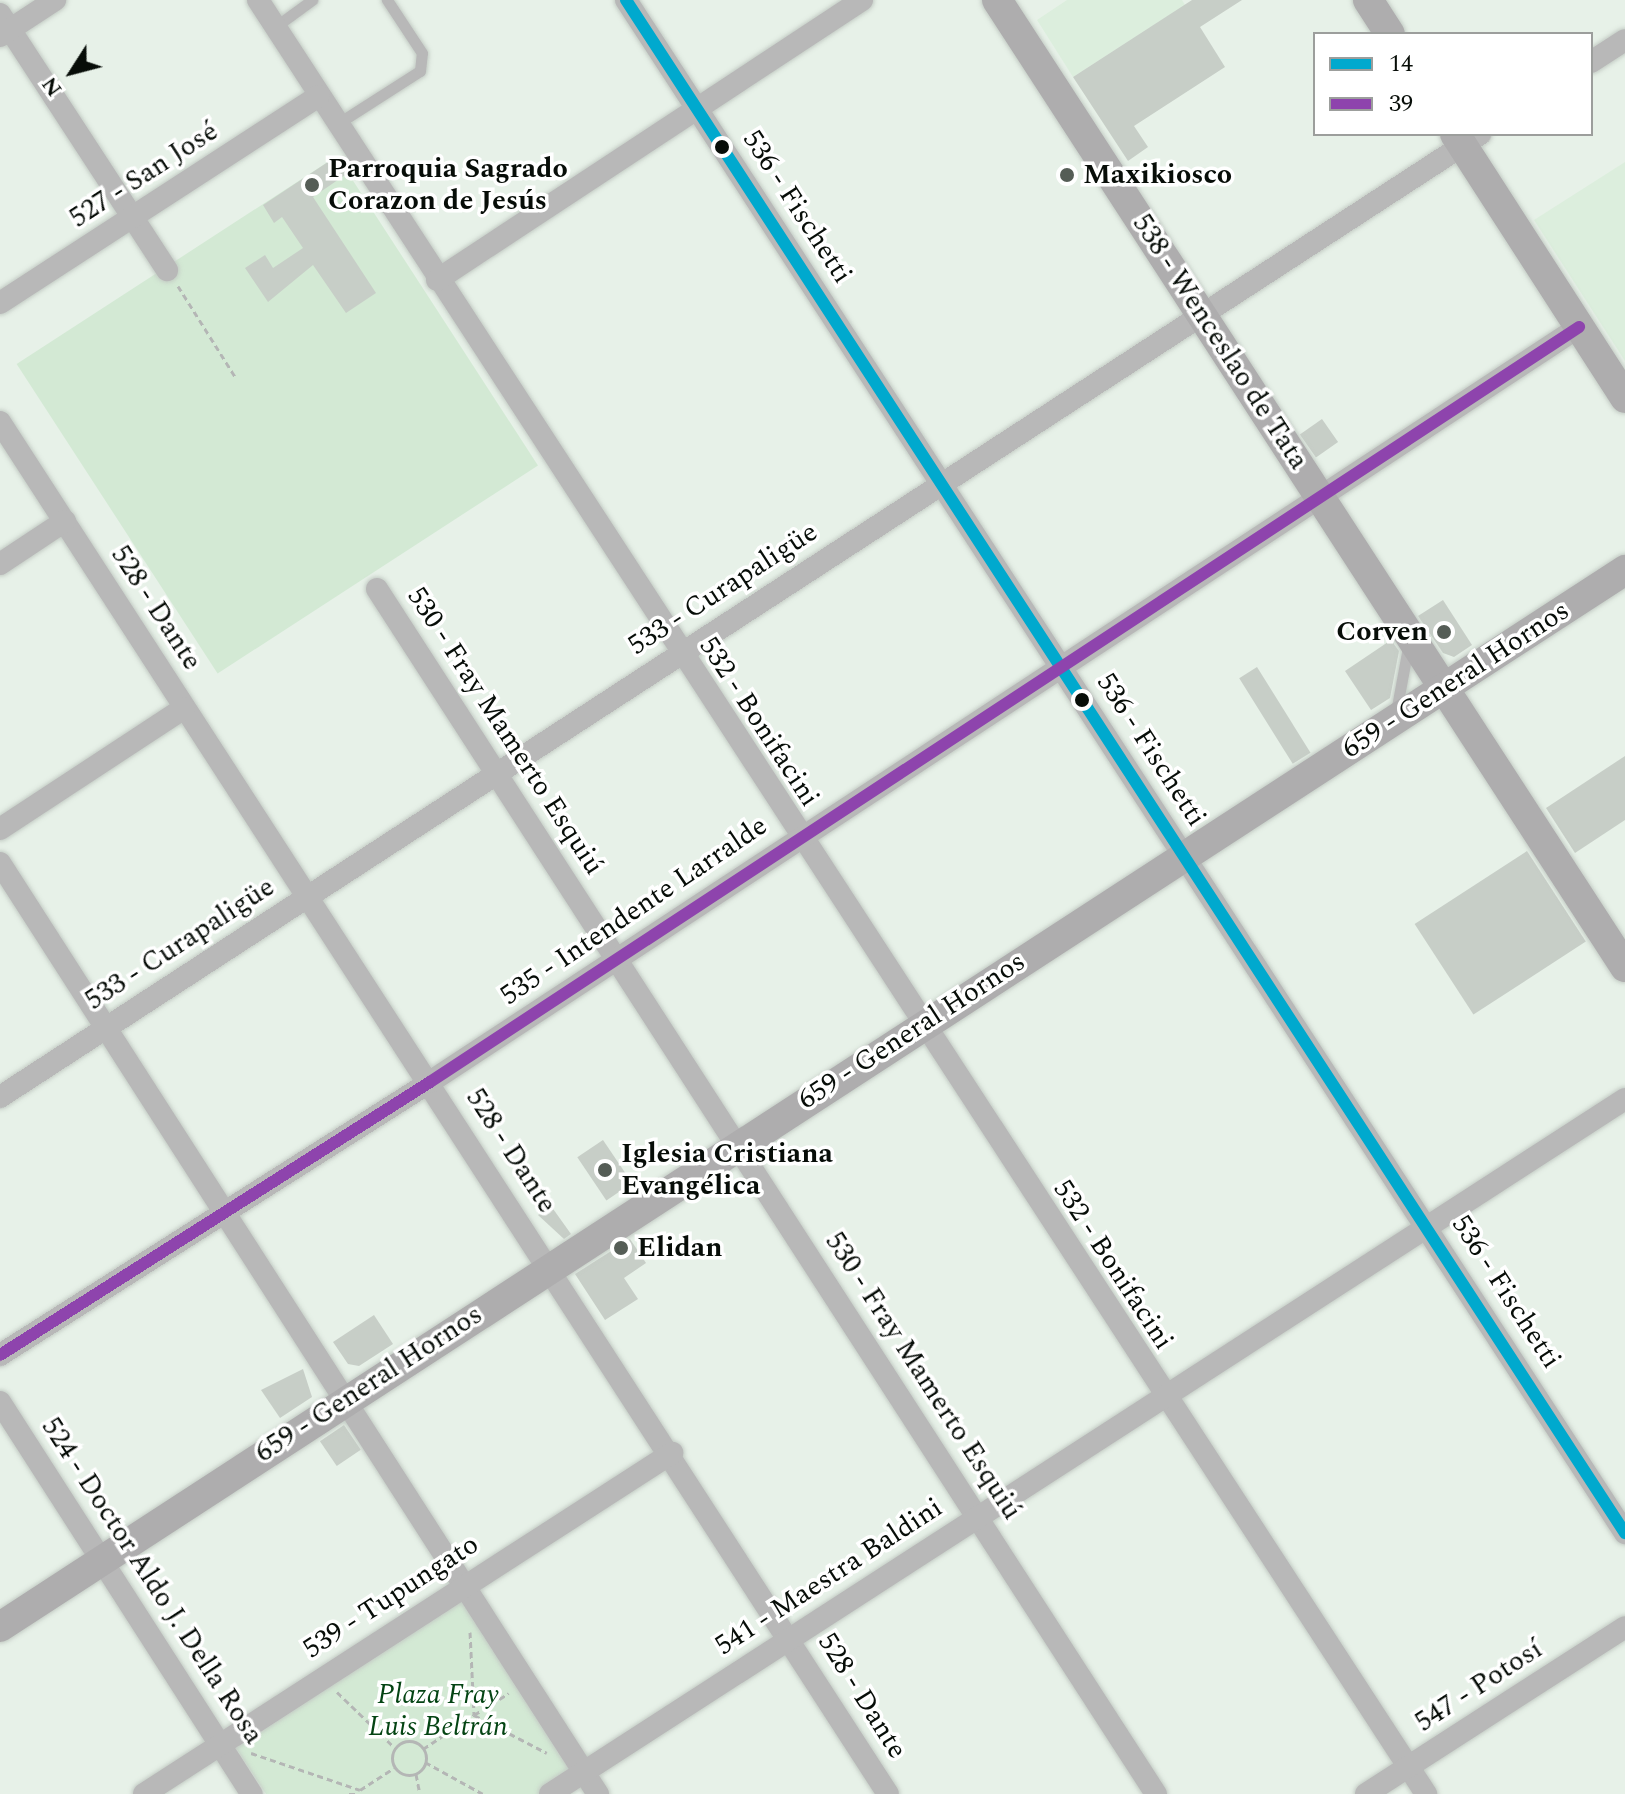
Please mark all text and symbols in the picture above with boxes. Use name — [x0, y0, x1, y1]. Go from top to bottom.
north arrow — [32, 32, 112, 112]
legend — [1313, 32, 1593, 136]
text: 14 — [1389, 46, 1413, 82]
text: N — [34, 69, 71, 103]
text: 39 — [1389, 86, 1413, 122]
street label: 527 - San José — [64, 115, 224, 235]
street label: 536 - Fischetti — [735, 124, 859, 290]
unlabelled marker — [714, 139, 730, 155]
place label: Parroquia Sagrado Corazon de Jesús — [328, 152, 568, 218]
place label: Maxikiosco — [1083, 158, 1232, 192]
marker: Maxikiosco — [1058, 166, 1076, 184]
marker: Parroquia Sagrado Corazon de Jesús — [303, 176, 321, 194]
street label: 538 - Wenceslao de Tata — [1125, 208, 1315, 476]
street label: 533 - Curapaligüe — [622, 515, 824, 663]
street label: 528 - Dante — [103, 539, 209, 677]
street label: 530 - Fray Mamerto Esquiú — [399, 581, 611, 881]
street label: 659 - General Hornos — [1336, 594, 1576, 766]
place label: Corven — [1336, 615, 1428, 649]
marker: Corven — [1435, 623, 1453, 641]
street label: 532 - Bonifacini — [692, 631, 826, 813]
street label: 536 - Fischetti — [1089, 667, 1213, 833]
unlabelled marker — [1074, 692, 1090, 708]
street label: 535 - Intendente Larralde — [494, 809, 774, 1013]
street label: 533 - Curapaligüe — [79, 870, 281, 1018]
street label: 659 - General Hornos — [792, 945, 1032, 1117]
street label: 528 - Dante — [458, 1082, 564, 1220]
place label: Iglesia Cristiana Evangélica — [621, 1137, 833, 1203]
marker: Iglesia Cristiana Evangélica — [596, 1161, 614, 1179]
street label: 532 - Bonifacini — [1046, 1174, 1180, 1356]
street label: 536 - Fischetti — [1444, 1209, 1568, 1375]
street label: 530 - Fray Mamerto Esquiú — [817, 1226, 1029, 1526]
place label: Elidan — [637, 1231, 723, 1265]
marker: Elidan — [612, 1239, 630, 1257]
street label: 659 - General Hornos — [249, 1298, 489, 1470]
street label: 524 - Doctor Aldo J. Della Rosa — [34, 1412, 270, 1750]
street label: 541 - Maestra Baldini — [709, 1491, 949, 1663]
street label: 539 - Tupungato — [297, 1528, 485, 1666]
street label: 528 - Dante — [810, 1627, 914, 1765]
street label: 547 - Potosí — [1409, 1632, 1549, 1740]
park label: Plaza Fray Luis Beltrán — [368, 1678, 508, 1744]

